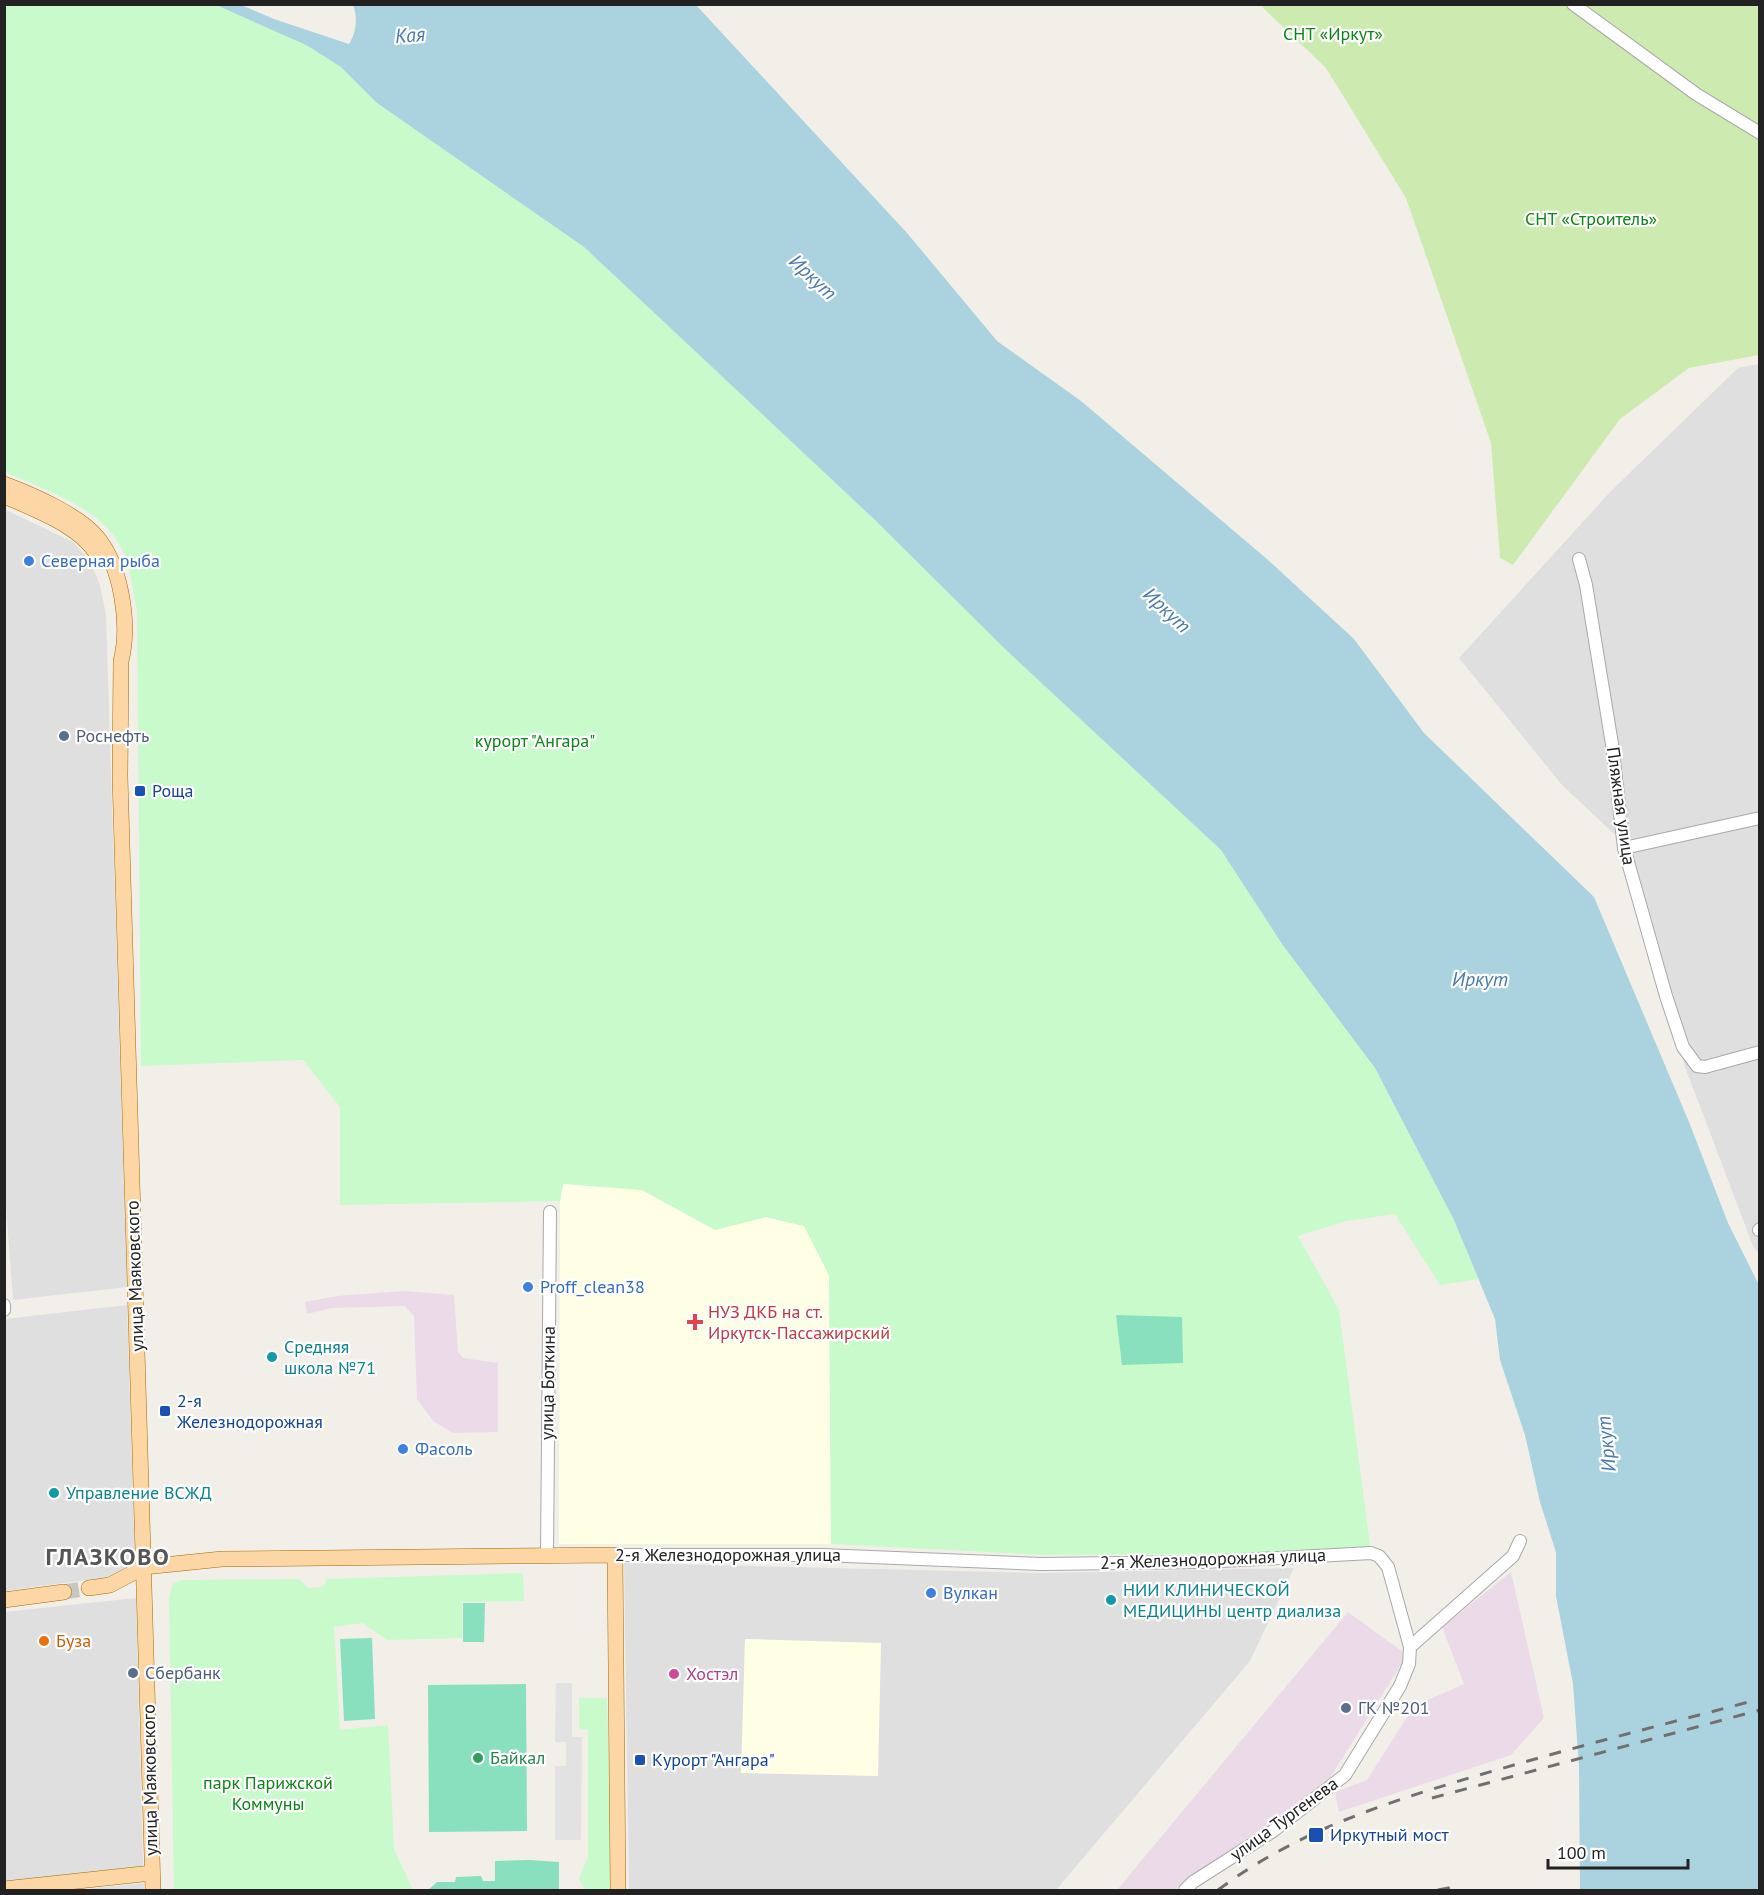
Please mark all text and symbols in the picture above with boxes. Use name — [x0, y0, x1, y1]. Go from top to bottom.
water label: Кая — [394, 21, 427, 49]
park label: СНТ «Иркут» — [1283, 22, 1383, 45]
park label: СНТ «Строитель» — [1525, 207, 1657, 230]
water label: Иркут — [784, 248, 842, 306]
place label: Северная рыба — [41, 549, 160, 572]
marker: Северная рыба — [22, 554, 36, 568]
water label: Иркут — [1138, 581, 1196, 639]
place label: Роснефть — [76, 724, 149, 747]
marker: Роснефть — [57, 729, 71, 743]
park label: курорт "Ангара" — [475, 729, 595, 752]
street label: Пляжная улица — [1602, 745, 1641, 867]
place label: Роща — [152, 779, 194, 802]
marker: Роща — [133, 784, 147, 798]
water label: Иркут — [1452, 966, 1508, 992]
street label: улица Маяковского — [120, 1200, 149, 1352]
place label: Proff_clean38 — [540, 1275, 645, 1298]
marker: Proff_clean38 — [521, 1280, 535, 1294]
place label: НУЗ ДКБ на ст. Иркутск-Пассажирский — [708, 1300, 890, 1344]
marker: НУЗ ДКБ на ст. Иркутск-Пассажирский — [686, 1313, 704, 1331]
street label: улица Боткина — [535, 1326, 560, 1440]
place label: Средняя школа №71 — [284, 1335, 376, 1379]
marker: Средняя школа №71 — [265, 1350, 279, 1364]
place label: 2-я Железнодорожная — [176, 1389, 323, 1433]
marker: 2-я Железнодорожная — [158, 1404, 172, 1418]
water label: Иркут — [1590, 1415, 1622, 1473]
place label: Фасоль — [415, 1437, 473, 1460]
marker: Фасоль — [396, 1442, 410, 1456]
place label: Управление ВСЖД — [66, 1481, 212, 1504]
marker: Управление ВСЖД — [47, 1486, 61, 1500]
district label: ГЛАЗКОВО — [46, 1541, 170, 1572]
street label: 2-я Железнодорожная улица — [615, 1543, 841, 1566]
street label: 2-я Железнодорожная улица — [1100, 1543, 1326, 1574]
place label: НИИ КЛИНИЧЕСКОЙ МЕДИЦИНЫ центр диализа — [1123, 1578, 1341, 1622]
place label: Вулкан — [943, 1581, 998, 1604]
marker: Вулкан — [924, 1586, 938, 1600]
marker: НИИ КЛИНИЧЕСКОЙ МЕДИЦИНЫ центр диализа — [1104, 1593, 1118, 1607]
place label: Буза — [56, 1629, 91, 1652]
marker: Буза — [37, 1634, 51, 1648]
place label: Сбербанк — [145, 1661, 221, 1684]
place label: Хостэл — [686, 1662, 738, 1685]
marker: Сбербанк — [126, 1666, 140, 1680]
marker: Хостэл — [667, 1667, 681, 1681]
place label: ГК №201 — [1358, 1696, 1430, 1719]
marker: ГК №201 — [1339, 1701, 1353, 1715]
street label: улица Маяковского — [137, 1704, 162, 1856]
place label: Байкал — [490, 1746, 545, 1769]
place label: Курорт "Ангара" — [652, 1748, 775, 1771]
marker: Байкал — [471, 1751, 485, 1765]
marker: Курорт "Ангара" — [633, 1753, 647, 1767]
park label: парк Парижской Коммуны — [203, 1771, 333, 1815]
street label: улица Тургенева — [1225, 1772, 1342, 1866]
place label: Иркутный мост — [1330, 1823, 1449, 1846]
marker: Иркутный мост — [1307, 1826, 1325, 1844]
scale bar — [1548, 1832, 1688, 1870]
text: 100 m — [1557, 1841, 1606, 1864]

